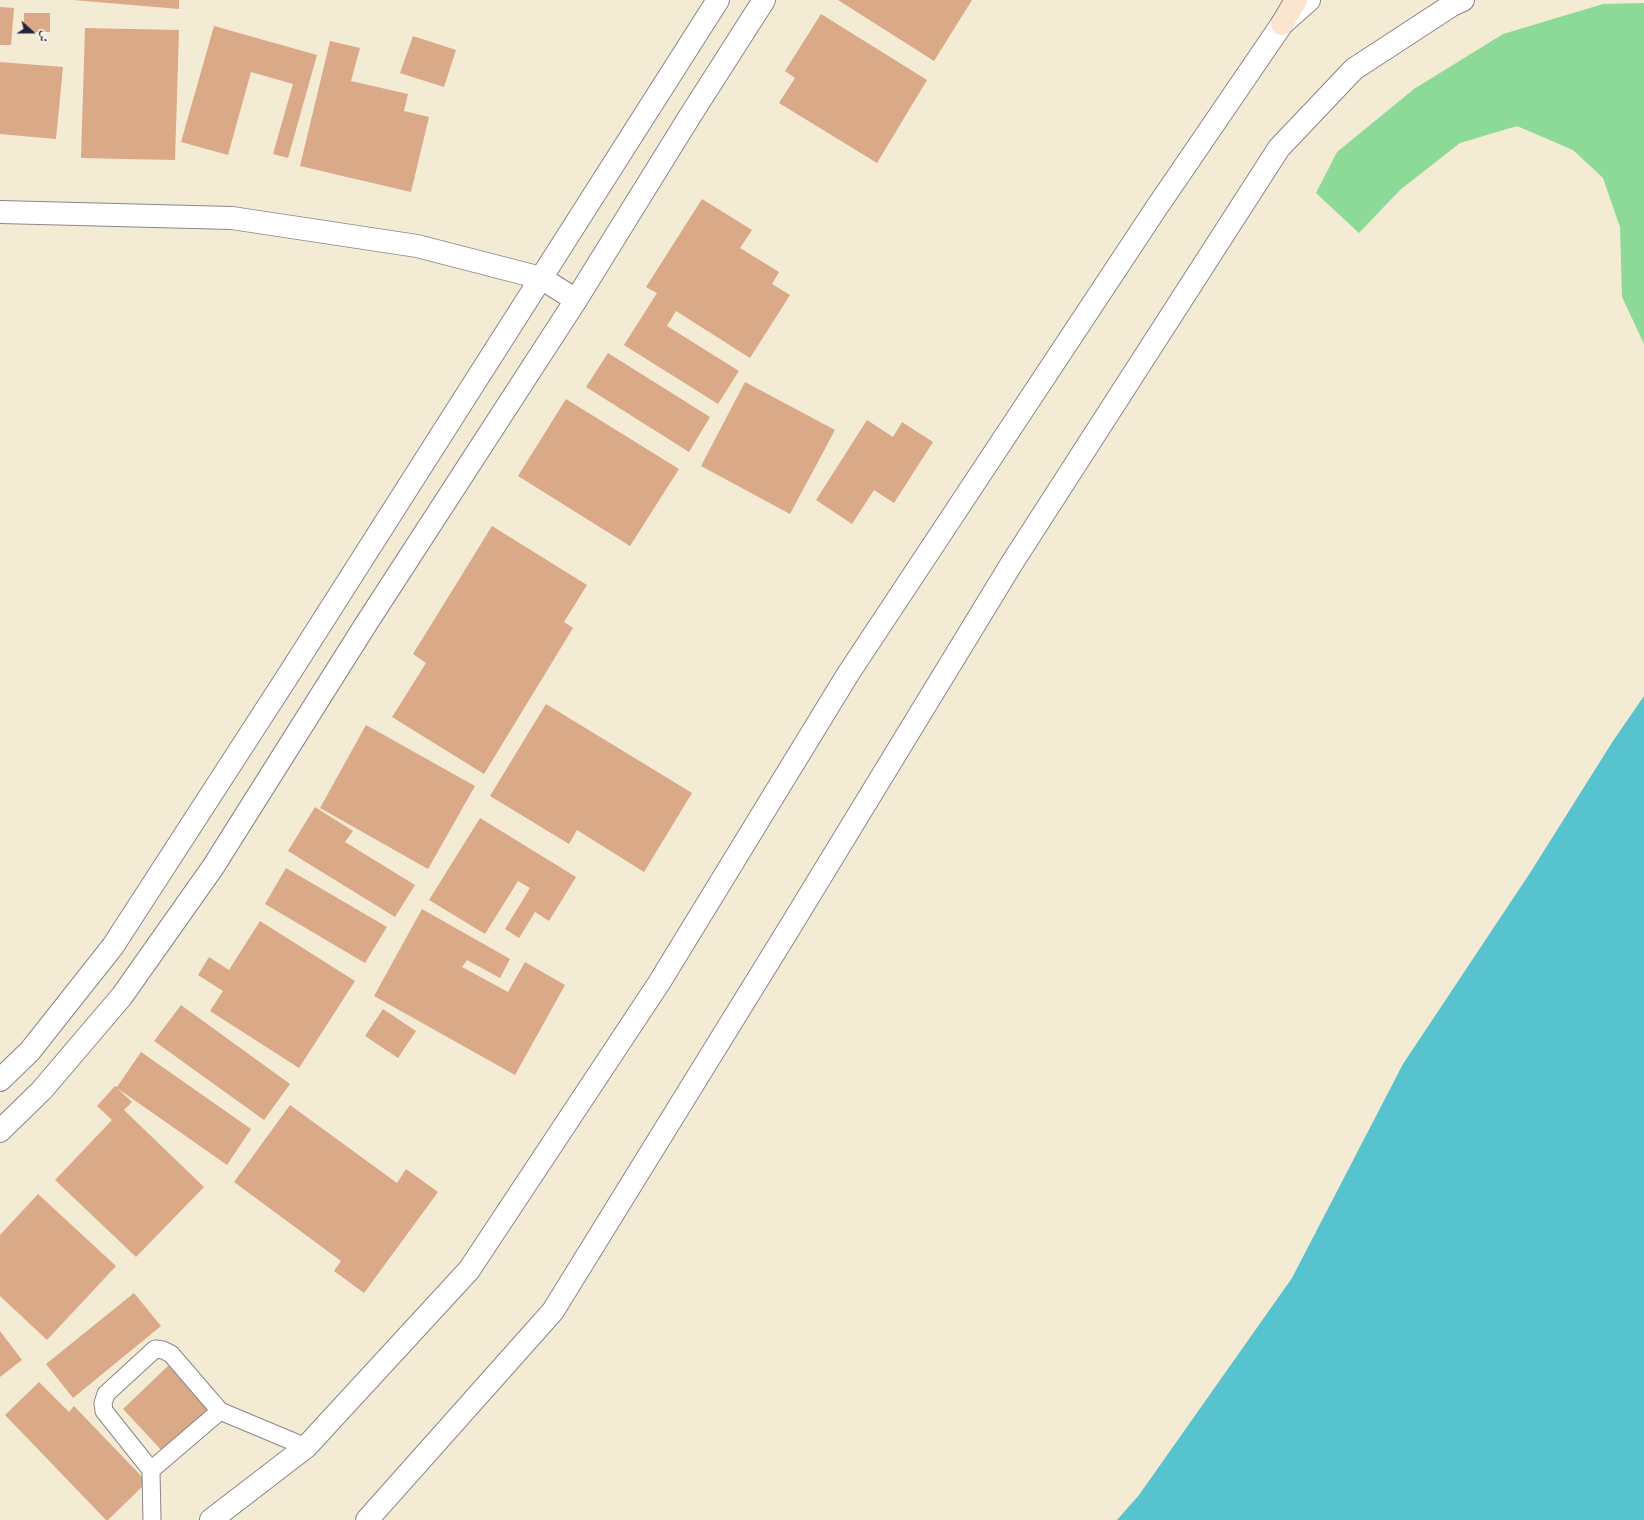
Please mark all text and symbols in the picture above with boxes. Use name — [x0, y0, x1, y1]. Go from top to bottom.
north arrow — [12, 12, 52, 52]
text: ش — [36, 29, 52, 44]

